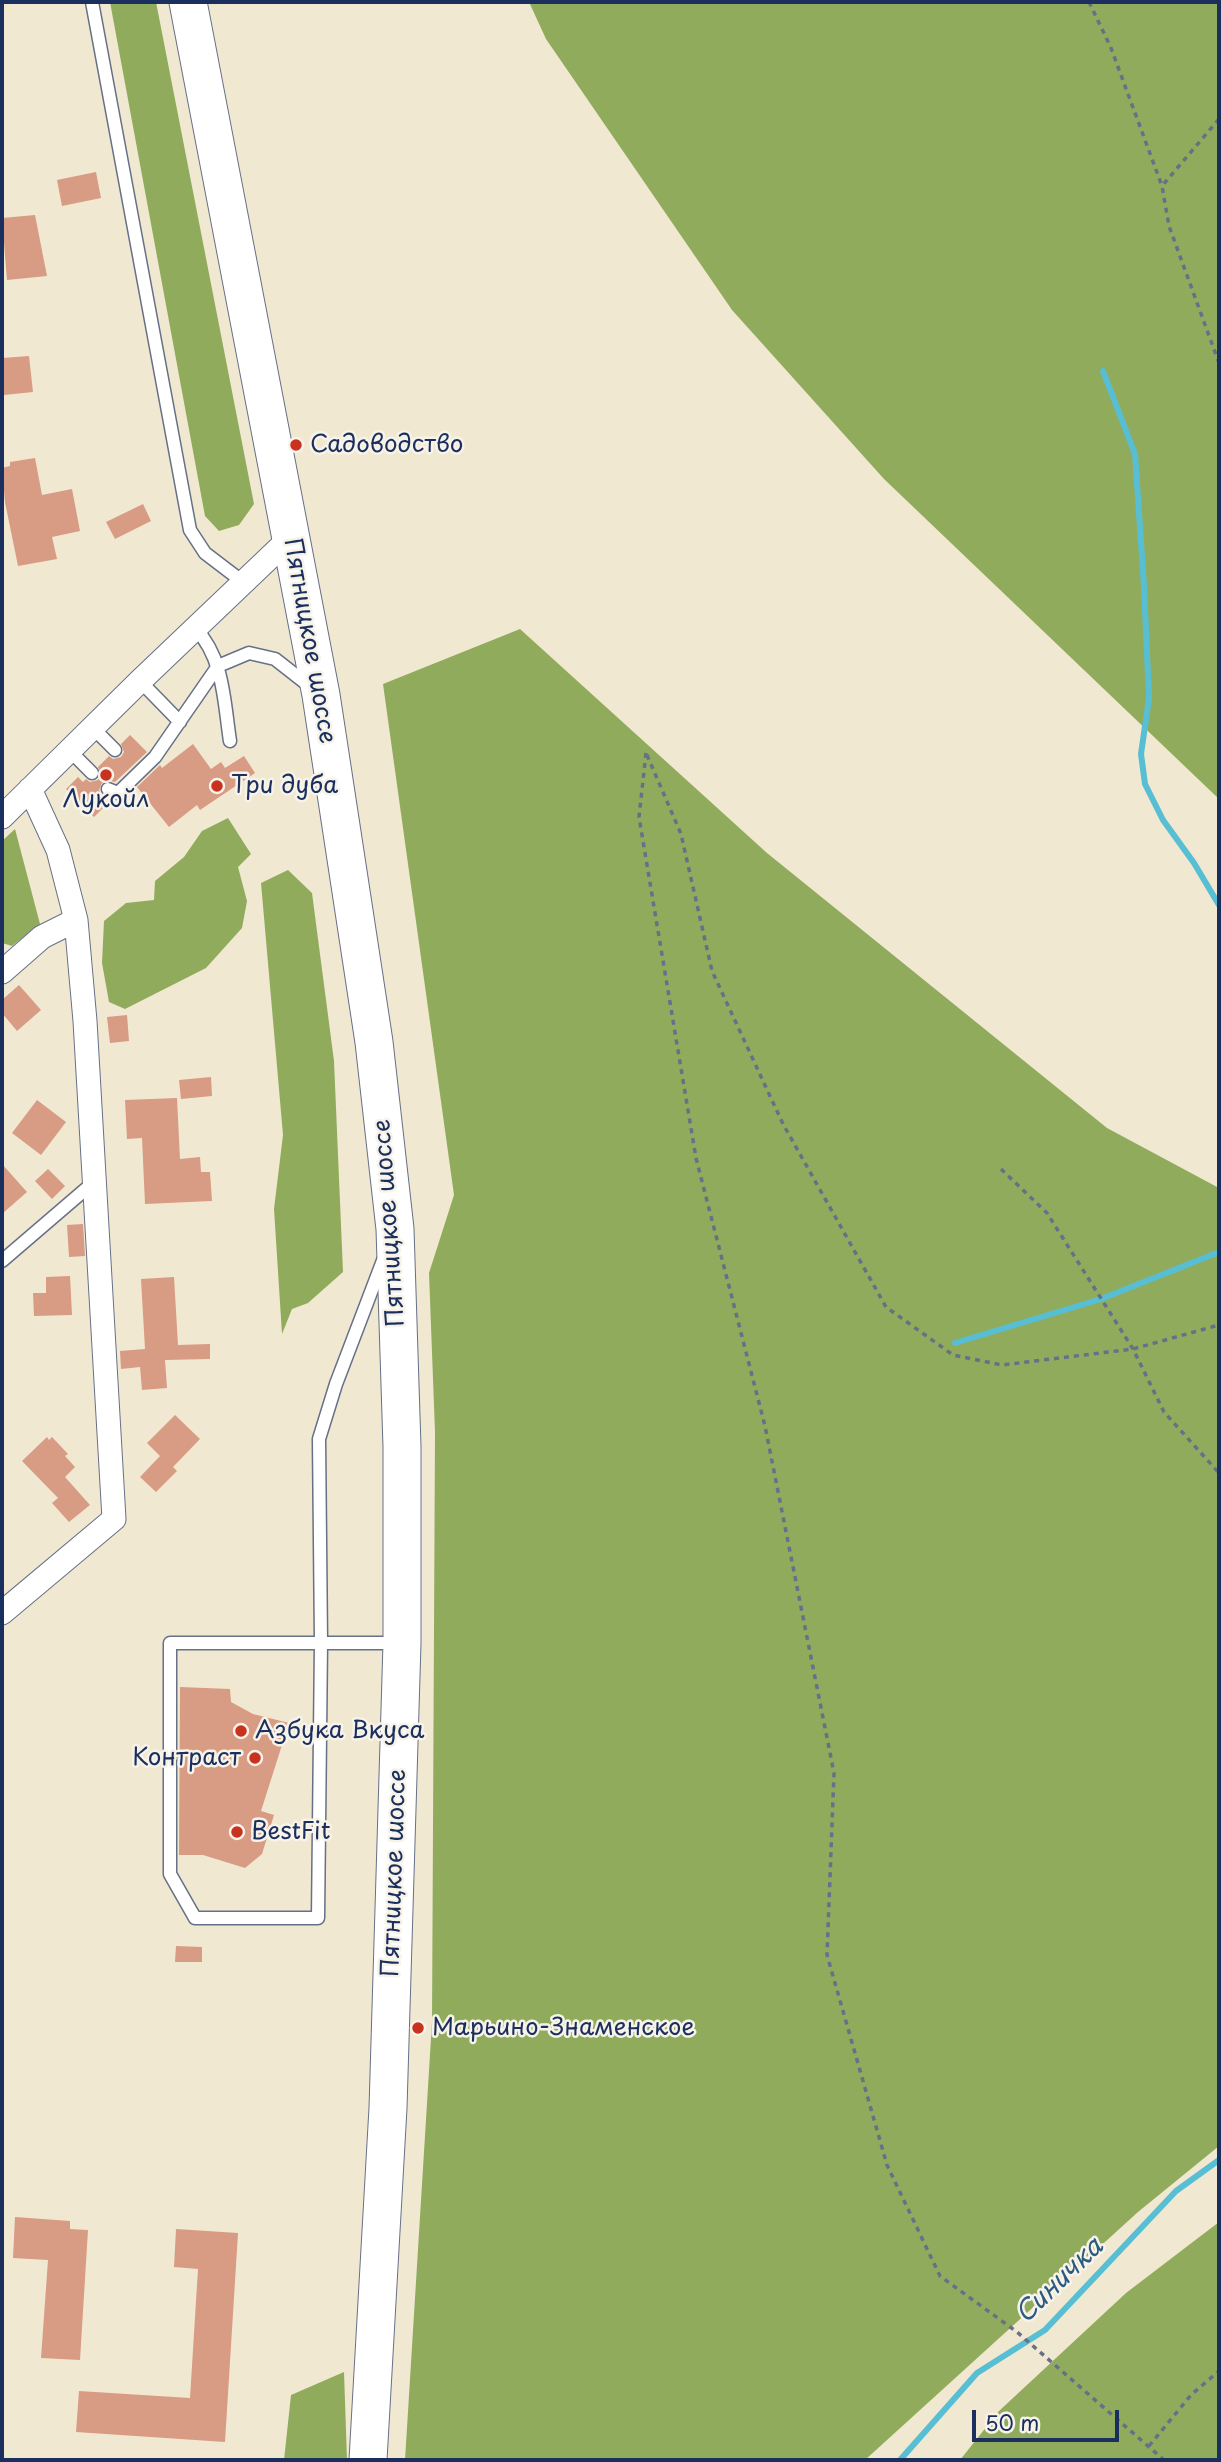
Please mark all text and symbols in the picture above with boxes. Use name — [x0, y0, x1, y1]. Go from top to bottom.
place label: Садоводство — [310, 431, 463, 459]
marker: Садоводство — [288, 437, 304, 453]
street label: Пятницкое шоссе — [277, 536, 341, 746]
marker: Лукойл — [98, 767, 114, 783]
place label: Три дуба — [231, 772, 338, 800]
marker: Три дуба — [209, 778, 225, 794]
place label: Лукойл — [63, 786, 149, 814]
street label: Пятницкое шоссе — [368, 1118, 412, 1328]
place label: Азбука Вкуса — [255, 1717, 424, 1745]
marker: Азбука Вкуса — [233, 1723, 249, 1739]
place label: Контраст — [132, 1744, 241, 1772]
marker: Контраст — [247, 1750, 263, 1766]
street label: Пятницкое шоссе — [377, 1769, 413, 1977]
place label: BestFit — [251, 1818, 331, 1846]
marker: BestFit — [229, 1824, 245, 1840]
place label: Марьино-Знаменское — [432, 2014, 695, 2042]
marker: Марьино-Знаменское — [410, 2020, 426, 2036]
water label: Синичка — [1010, 2232, 1110, 2330]
scale bar — [976, 2396, 1123, 2440]
text: 50 m — [985, 2406, 1039, 2438]

